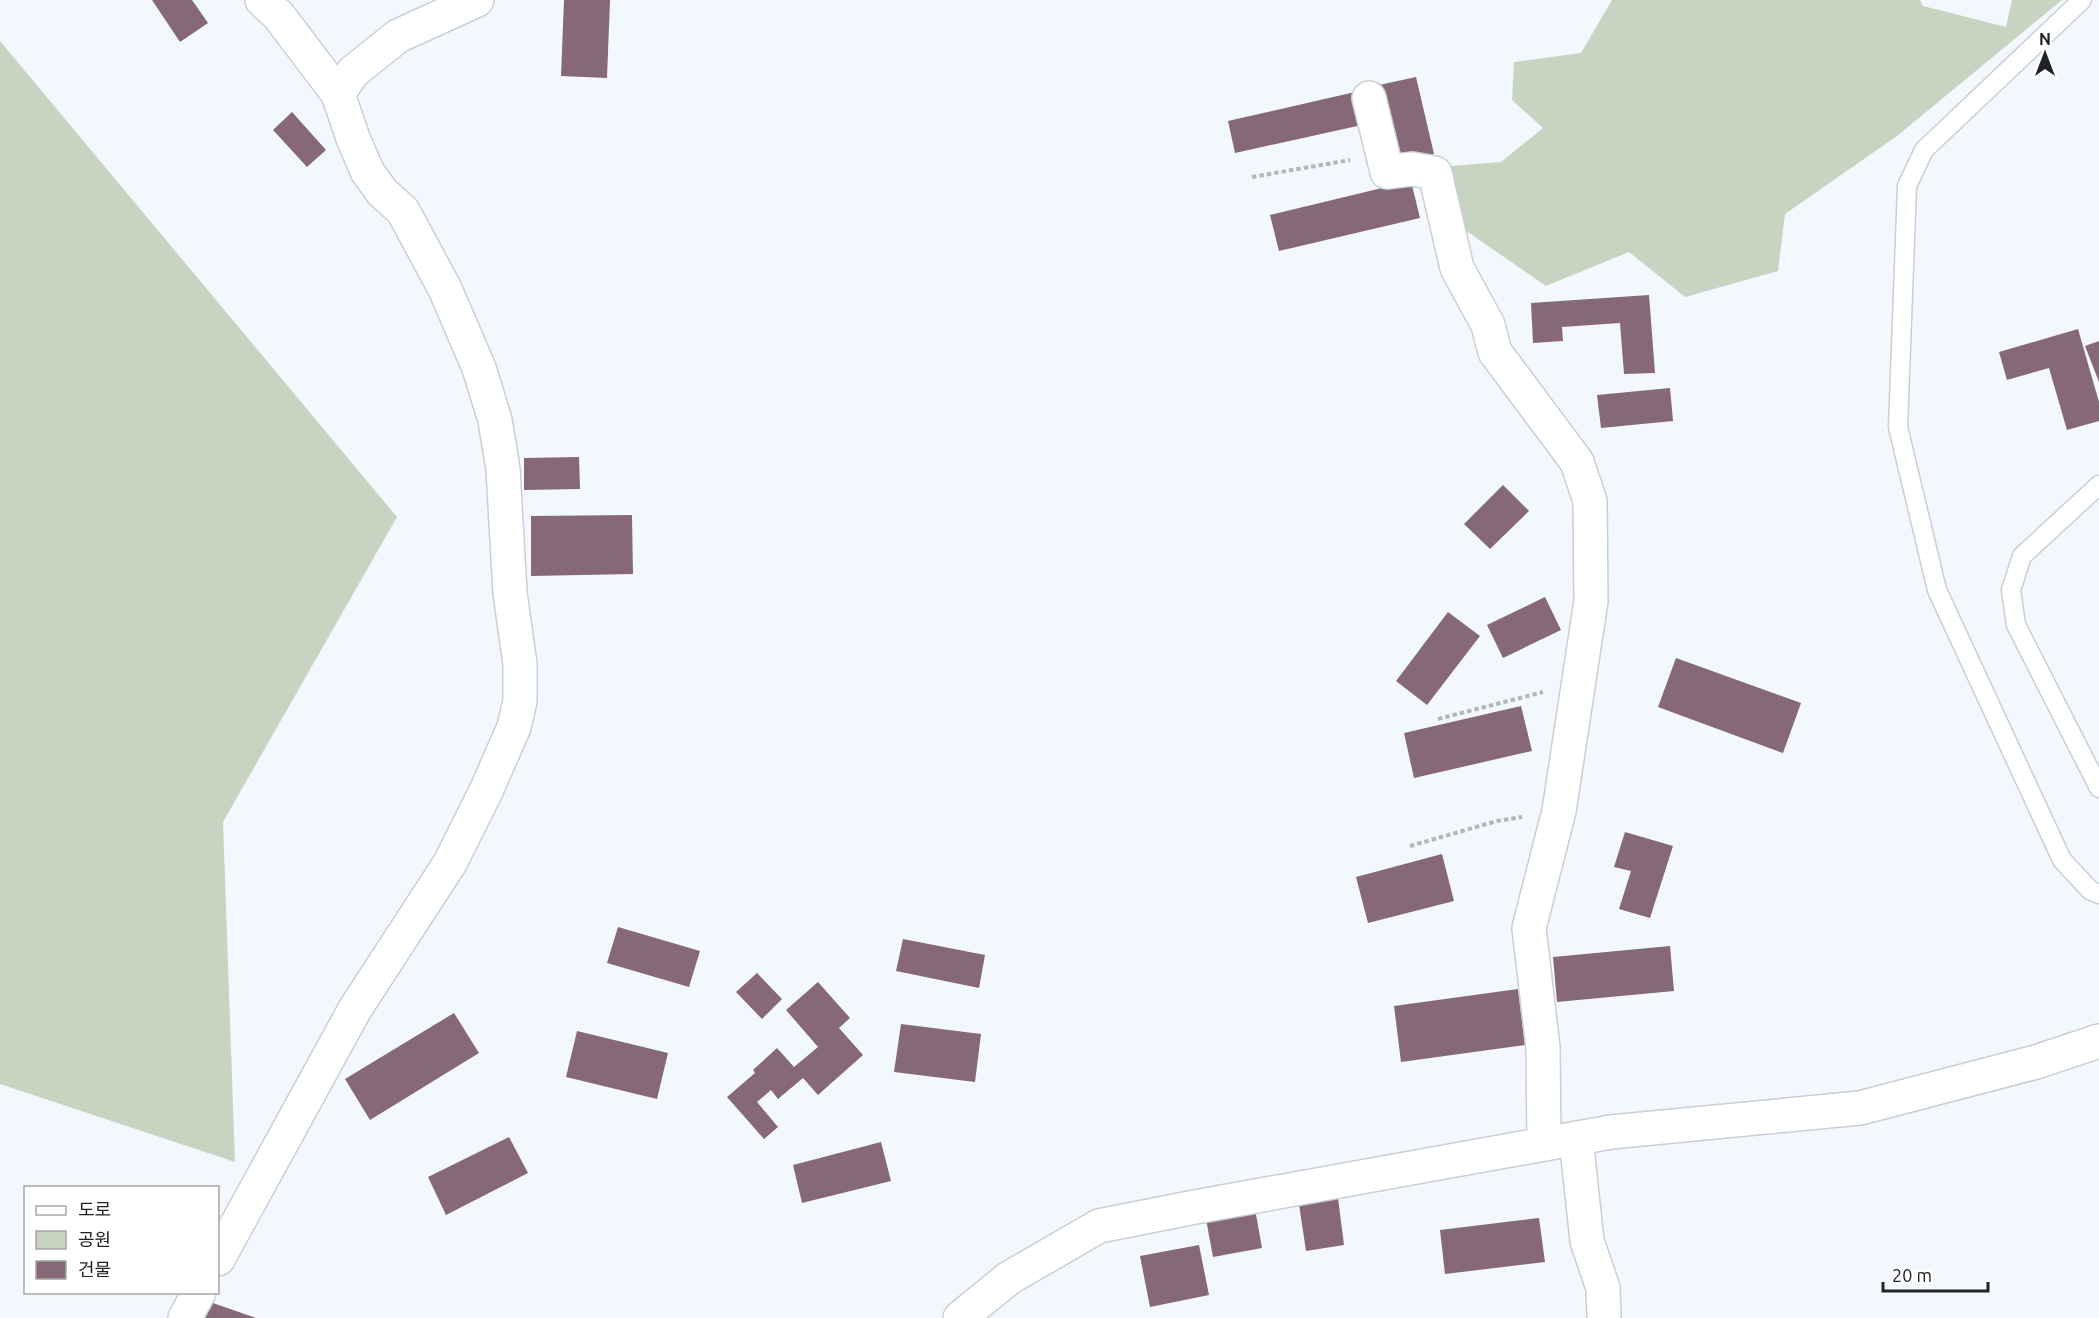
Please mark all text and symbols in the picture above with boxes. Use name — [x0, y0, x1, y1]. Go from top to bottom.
north arrow — [2015, 24, 2075, 84]
text: N — [2039, 30, 2051, 48]
legend — [24, 1186, 219, 1294]
text: 도로 — [78, 1199, 111, 1219]
text: 공원 — [78, 1229, 111, 1249]
scale bar — [1883, 1255, 1988, 1293]
text: 건물 — [78, 1259, 111, 1279]
text: 20 m — [1892, 1265, 1932, 1285]

